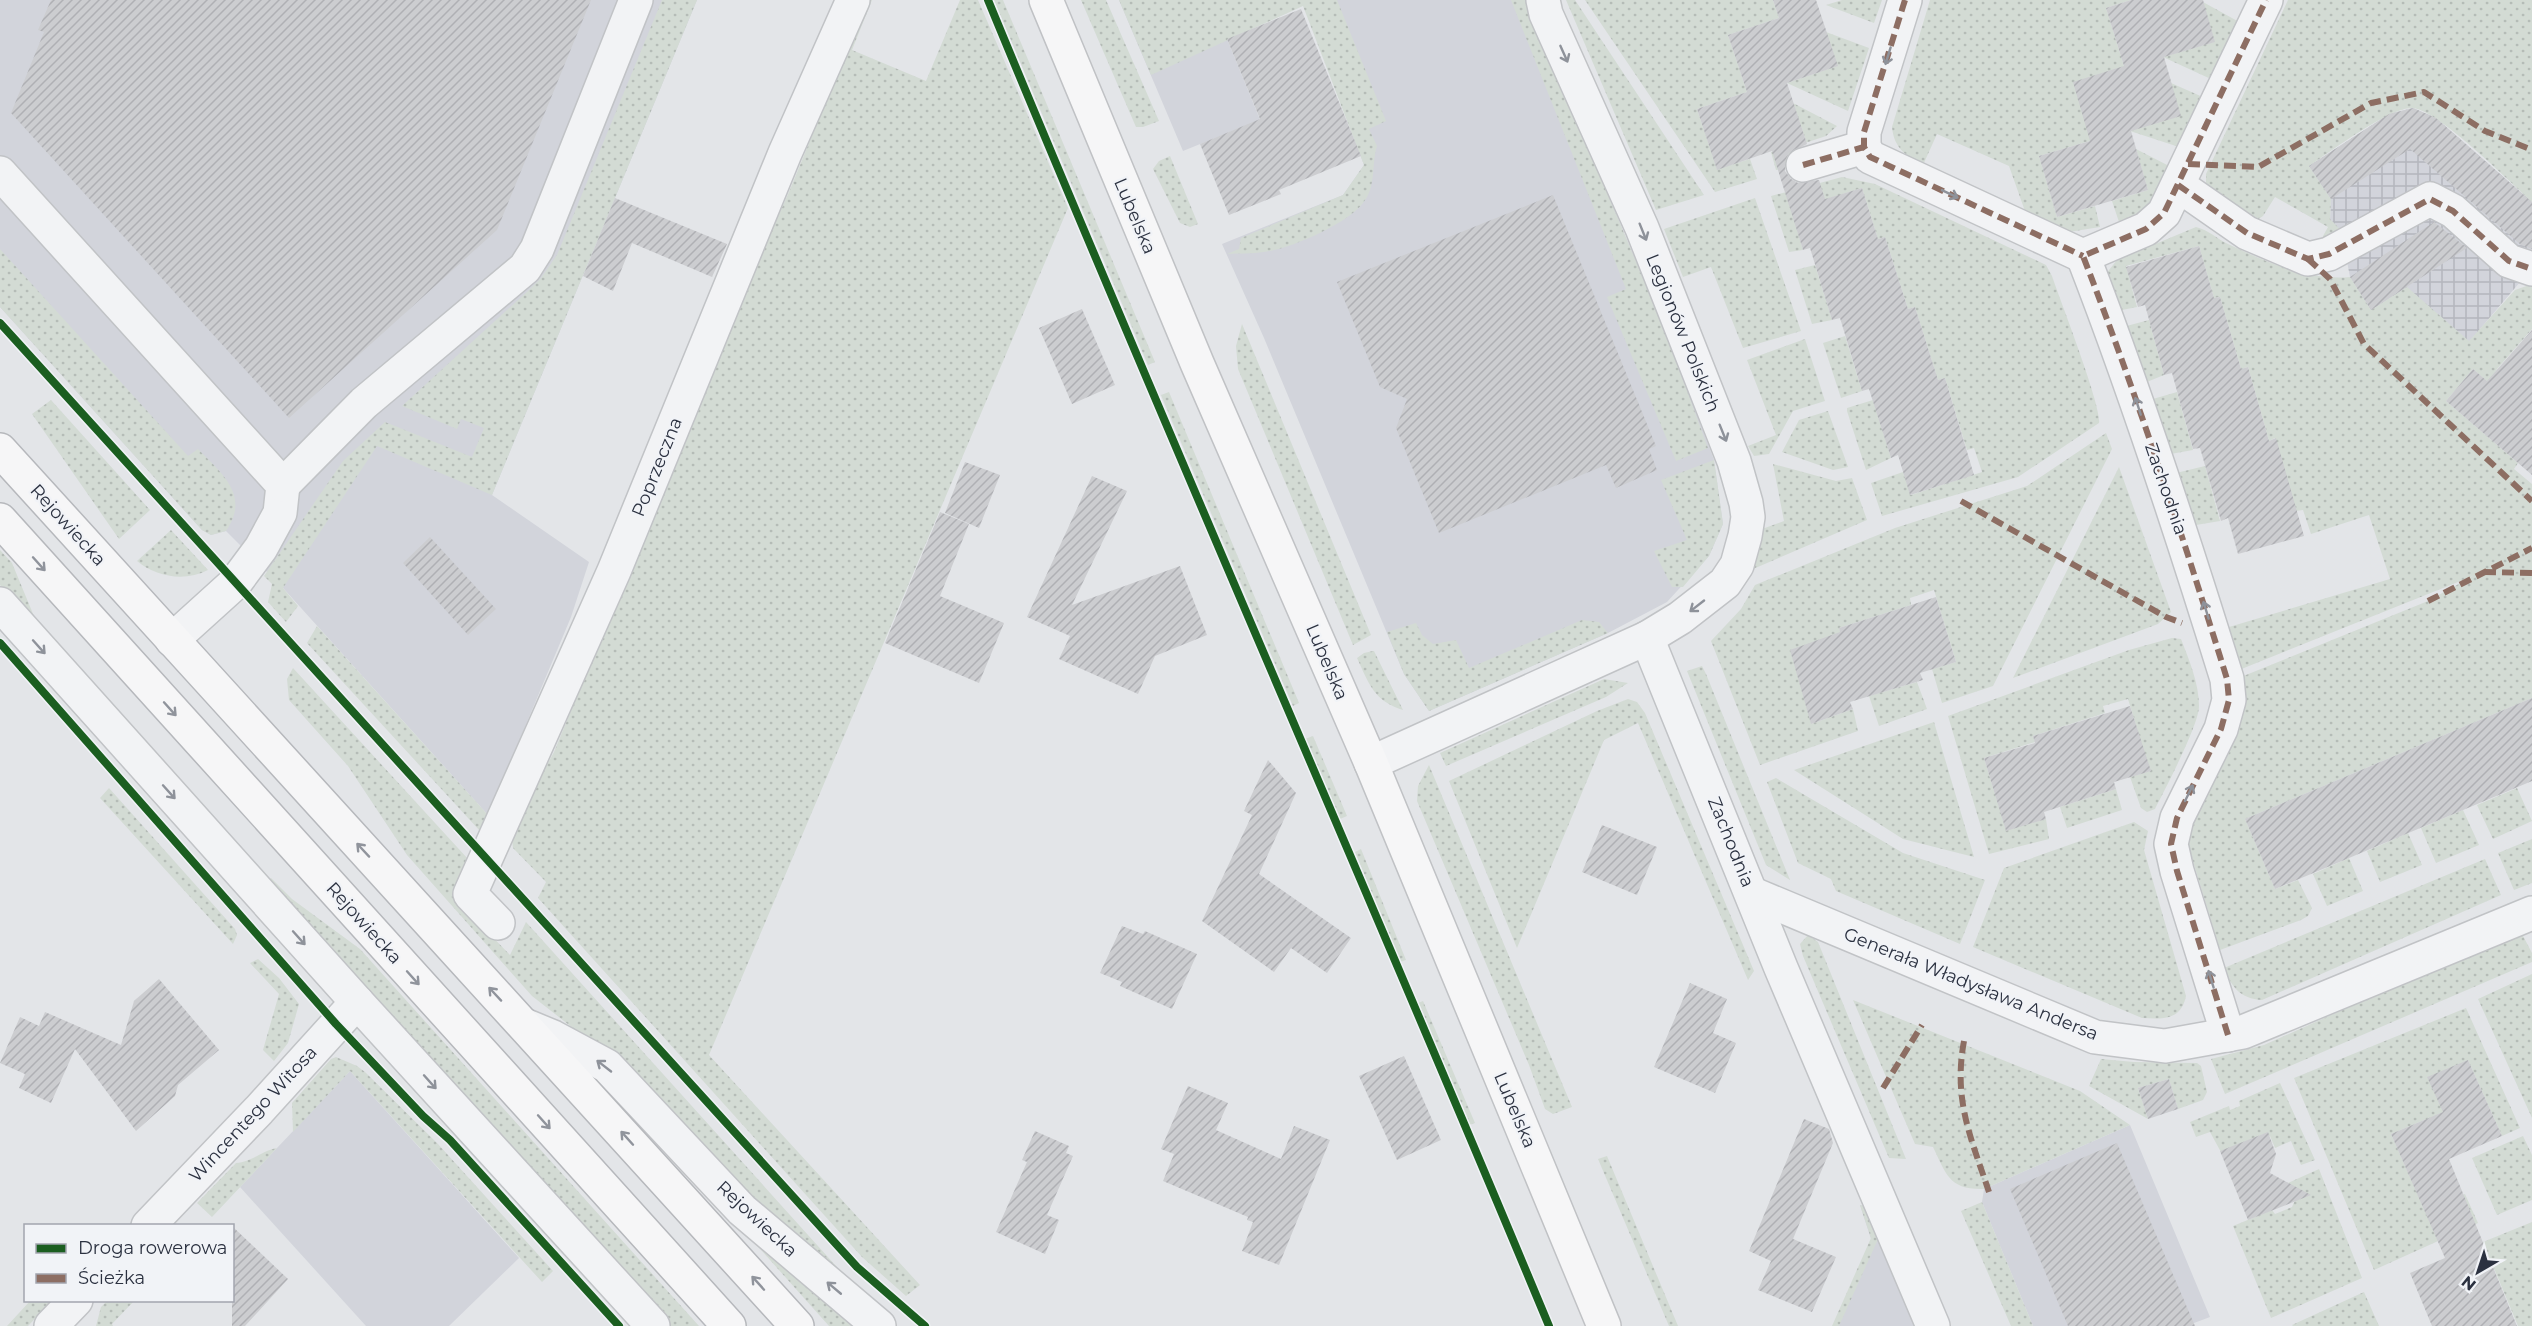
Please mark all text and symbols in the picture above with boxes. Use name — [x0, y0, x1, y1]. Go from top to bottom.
one-way arrow — [1559, 45, 1570, 63]
one-way arrow — [1882, 46, 1893, 65]
street label: Lubelska — [1109, 175, 1161, 257]
one-way arrow — [1940, 189, 1958, 201]
one-way arrow — [1638, 223, 1649, 241]
street label: Legionów Polskich — [1641, 251, 1725, 415]
one-way arrow — [2131, 397, 2142, 416]
street label: Poprzeczna — [627, 414, 687, 520]
one-way arrow — [1718, 423, 1729, 442]
street label: Zachodnia — [2140, 440, 2192, 538]
street label: Rejowiecka — [26, 480, 110, 570]
one-way arrow — [32, 556, 46, 571]
one-way arrow — [1689, 599, 1705, 612]
one-way arrow — [2200, 601, 2211, 620]
street label: Lubelska — [1301, 621, 1353, 703]
one-way arrow — [32, 639, 46, 654]
one-way arrow — [163, 701, 177, 716]
one-way arrow — [162, 784, 176, 799]
one-way arrow — [2183, 785, 2195, 803]
street label: Zachodnia — [1703, 794, 1759, 890]
one-way arrow — [356, 843, 371, 858]
street label: Rejowiecka — [322, 878, 406, 968]
street label: Generała Władysława Andersa — [1841, 923, 2101, 1045]
one-way arrow — [292, 930, 306, 945]
one-way arrow — [406, 970, 420, 985]
one-way arrow — [2205, 970, 2216, 989]
one-way arrow — [488, 987, 502, 1002]
street label: Wincentego Witosa — [184, 1041, 322, 1187]
one-way arrow — [596, 1059, 612, 1072]
street label: Lubelska — [1489, 1069, 1541, 1151]
one-way arrow — [423, 1074, 437, 1089]
one-way arrow — [537, 1115, 551, 1130]
one-way arrow — [620, 1131, 634, 1146]
street label: Rejowiecka — [712, 1176, 802, 1262]
legend — [24, 1224, 234, 1302]
text: Droga rowerowa — [78, 1237, 227, 1259]
north arrow — [2448, 1242, 2508, 1302]
text: Ścieżka — [78, 1267, 145, 1289]
text: N — [2458, 1272, 2480, 1295]
one-way arrow — [751, 1275, 765, 1290]
one-way arrow — [827, 1281, 842, 1295]

